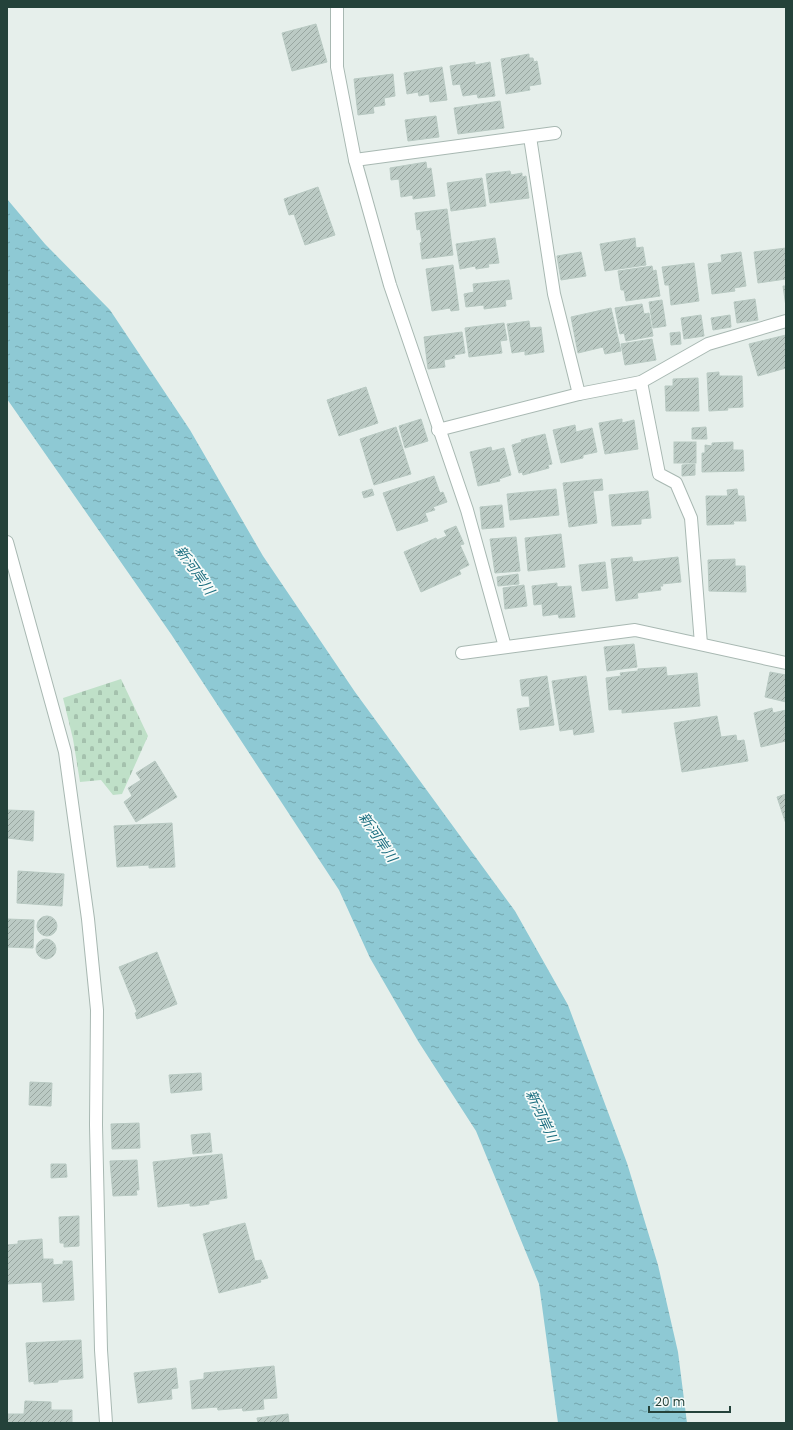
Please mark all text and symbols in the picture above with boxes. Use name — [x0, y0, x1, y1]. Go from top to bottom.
water label: 新河岸川 — [171, 541, 220, 600]
water label: 新河岸川 — [354, 808, 403, 867]
water label: 新河岸川 — [521, 1086, 564, 1147]
scale bar — [649, 1388, 730, 1414]
text: 20 m — [655, 1393, 685, 1410]

